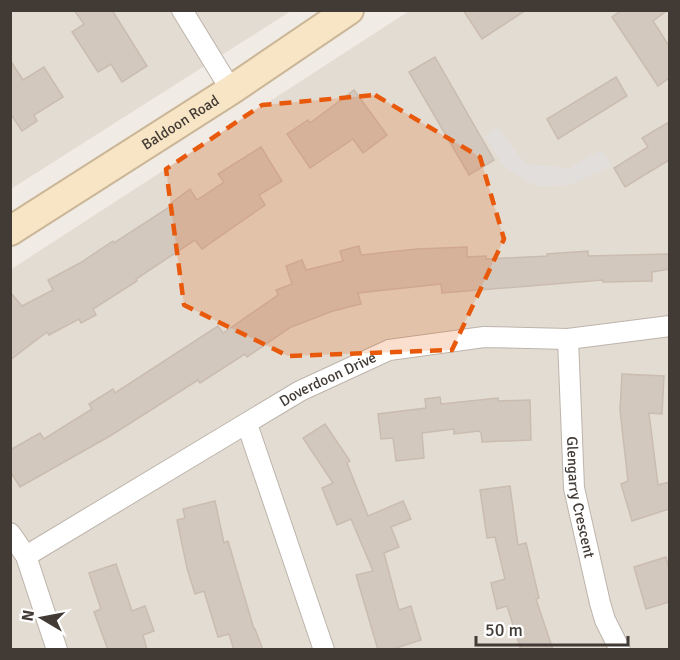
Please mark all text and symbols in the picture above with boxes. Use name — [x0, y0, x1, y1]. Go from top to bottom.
street label: Baldoon Road — [138, 91, 222, 154]
street label: Doverdoon Drive — [276, 348, 379, 410]
street label: Glengarry Crescent — [563, 436, 599, 560]
north arrow — [12, 588, 72, 648]
text: N — [17, 608, 39, 623]
scale bar — [476, 609, 628, 647]
text: 50 m — [485, 619, 523, 641]

